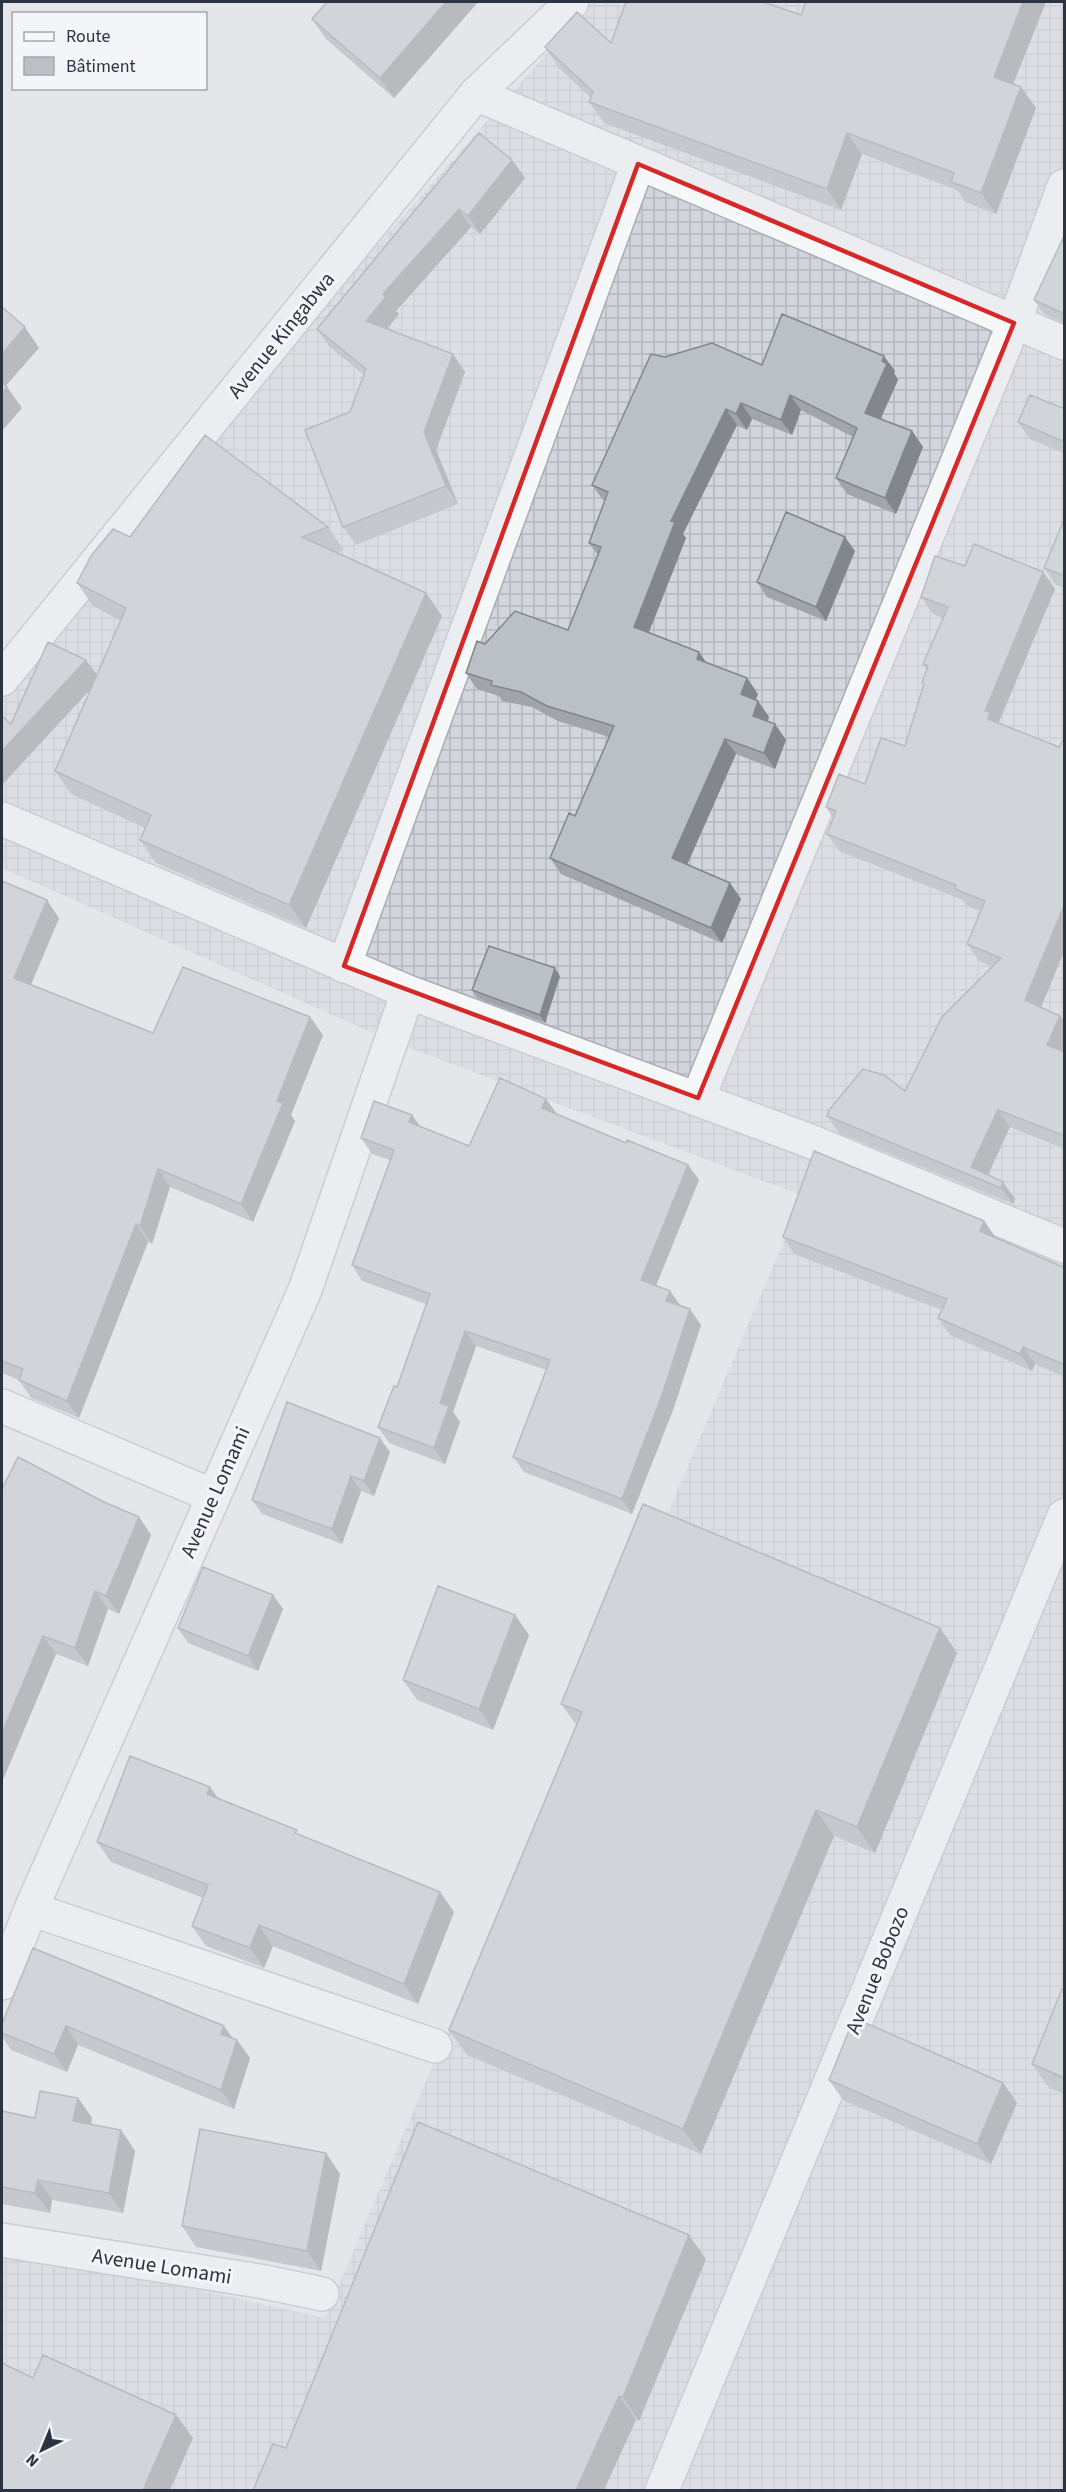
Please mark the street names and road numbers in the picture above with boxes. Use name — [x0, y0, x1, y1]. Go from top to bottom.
street label: Avenue Kingabwa — [220, 265, 342, 405]
street label: Avenue Lomami — [173, 1422, 257, 1562]
street label: Avenue Bobozo — [838, 1902, 916, 2038]
street label: Avenue Lomami — [90, 2240, 234, 2292]

